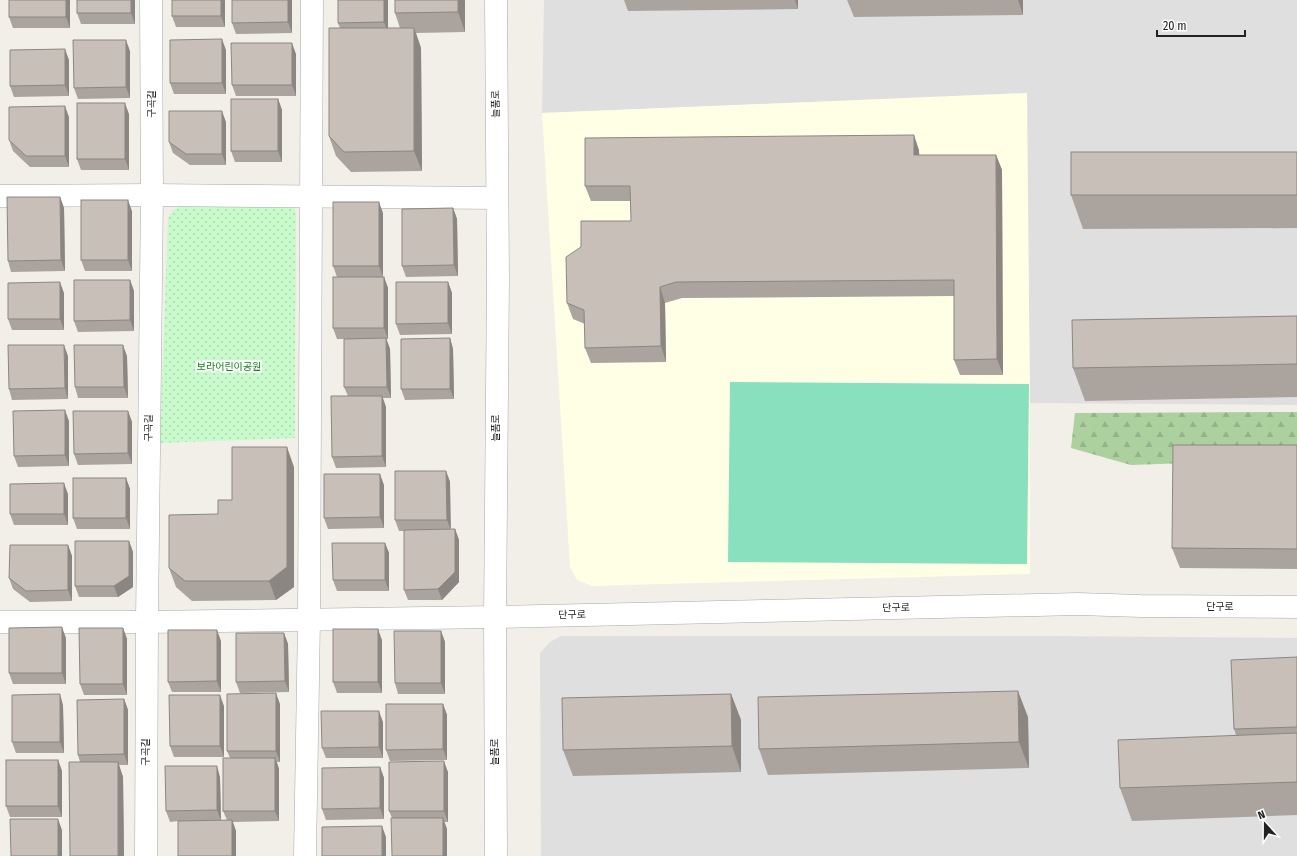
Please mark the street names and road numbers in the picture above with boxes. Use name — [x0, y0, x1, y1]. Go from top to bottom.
street label: 구곡길 — [146, 90, 158, 118]
street label: 늘품로 — [490, 90, 502, 118]
street label: 구곡길 — [143, 414, 155, 442]
street label: 늘품로 — [490, 414, 502, 442]
street label: 단구로 — [1206, 601, 1234, 613]
street label: 단구로 — [882, 602, 910, 614]
street label: 단구로 — [558, 609, 586, 621]
street label: 구곡길 — [140, 738, 152, 766]
street label: 늘품로 — [489, 738, 501, 766]

